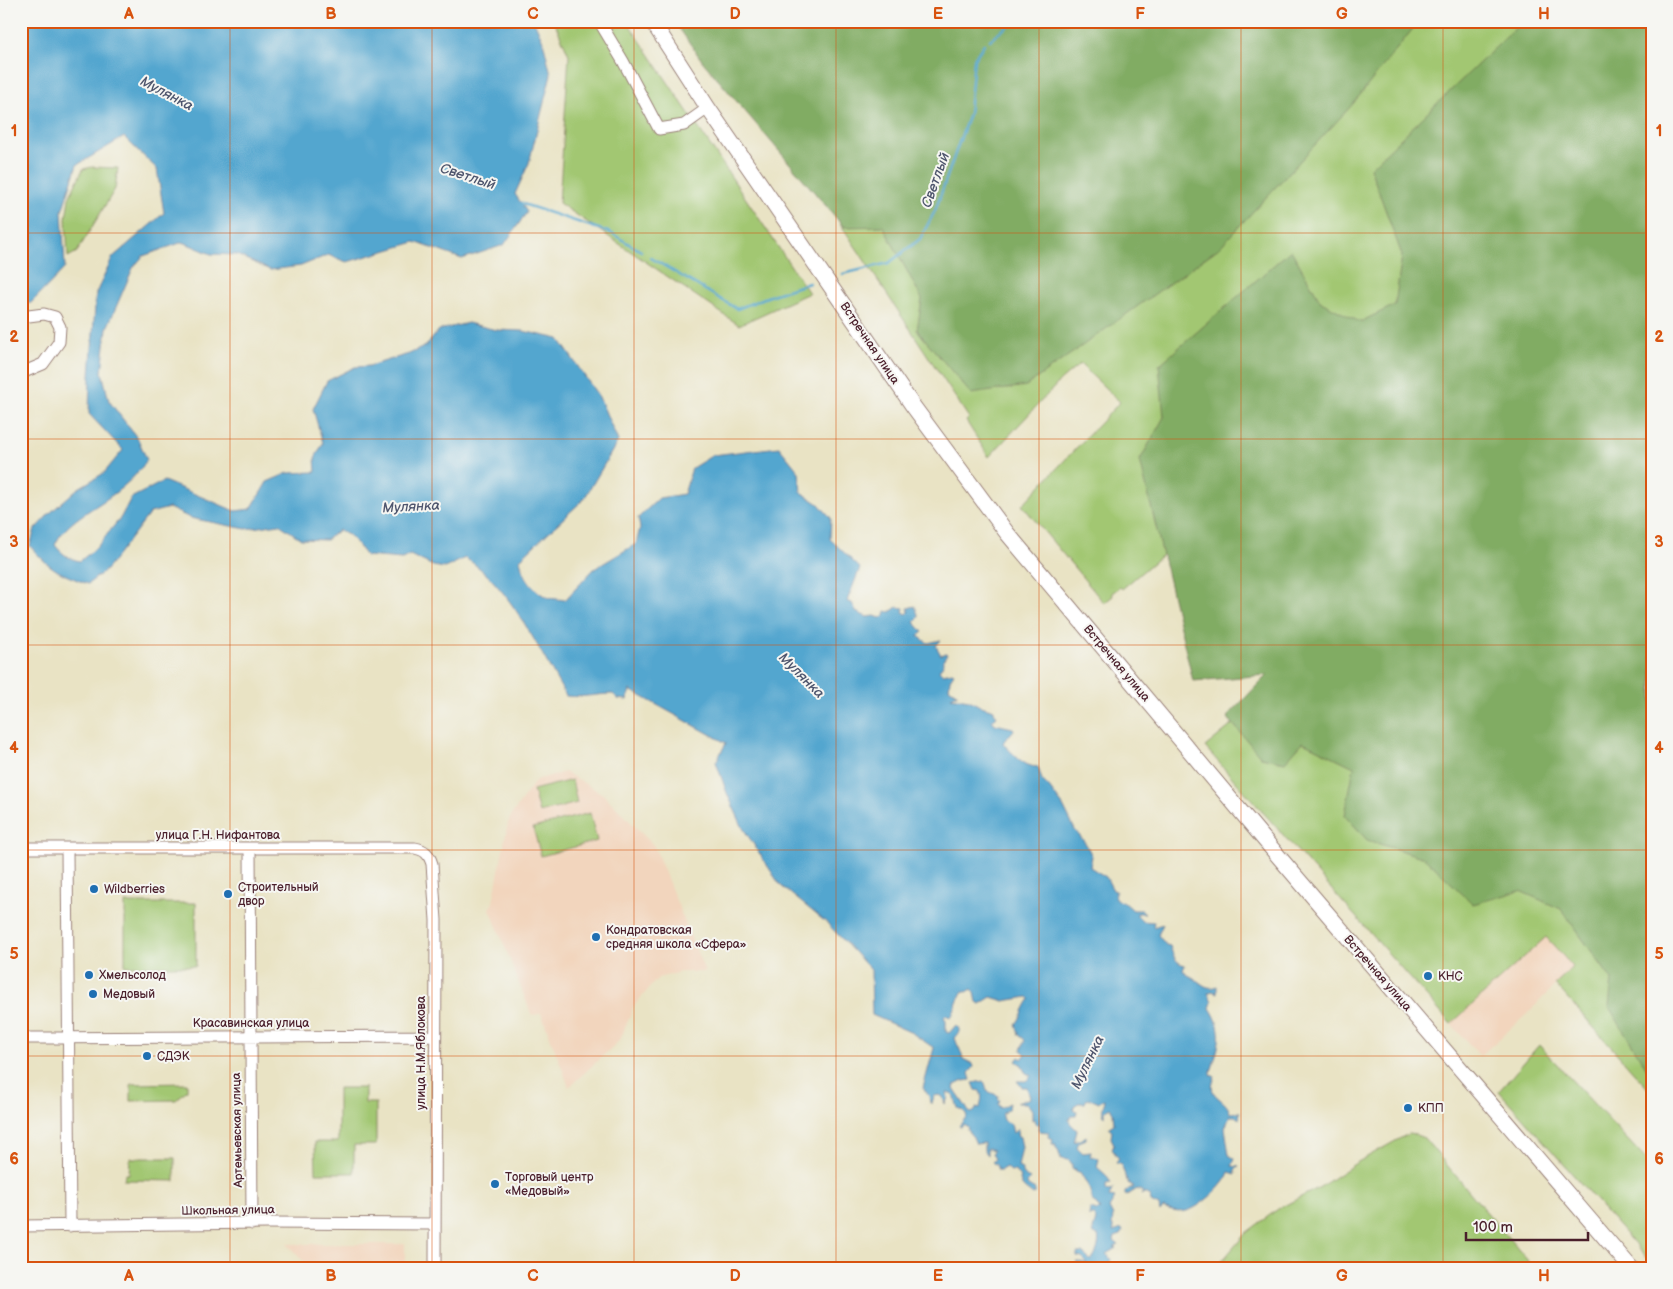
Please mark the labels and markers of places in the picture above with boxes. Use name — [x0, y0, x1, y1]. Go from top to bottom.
place label: Строительный двор — [238, 880, 319, 909]
place label: Wildberries — [104, 882, 165, 897]
marker: Wildberries — [88, 883, 100, 895]
marker: Строительный двор — [222, 888, 234, 900]
place label: Кондратовская средняя школа «Сфера» — [606, 923, 747, 952]
marker: Кондратовская средняя школа «Сфера» — [590, 931, 602, 943]
place label: Хмельсолод — [99, 968, 166, 983]
marker: Хмельсолод — [83, 969, 95, 981]
place label: КНС — [1438, 969, 1463, 984]
marker: КНС — [1422, 970, 1434, 982]
place label: Медовый — [103, 987, 155, 1002]
marker: Медовый — [87, 988, 99, 1000]
place label: СДЭК — [157, 1049, 190, 1064]
marker: СДЭК — [141, 1050, 153, 1062]
place label: КПП — [1418, 1101, 1444, 1116]
marker: КПП — [1402, 1102, 1414, 1114]
place label: Торговый центр «Медовый» — [505, 1170, 594, 1199]
marker: Торговый центр «Медовый» — [489, 1178, 501, 1190]

